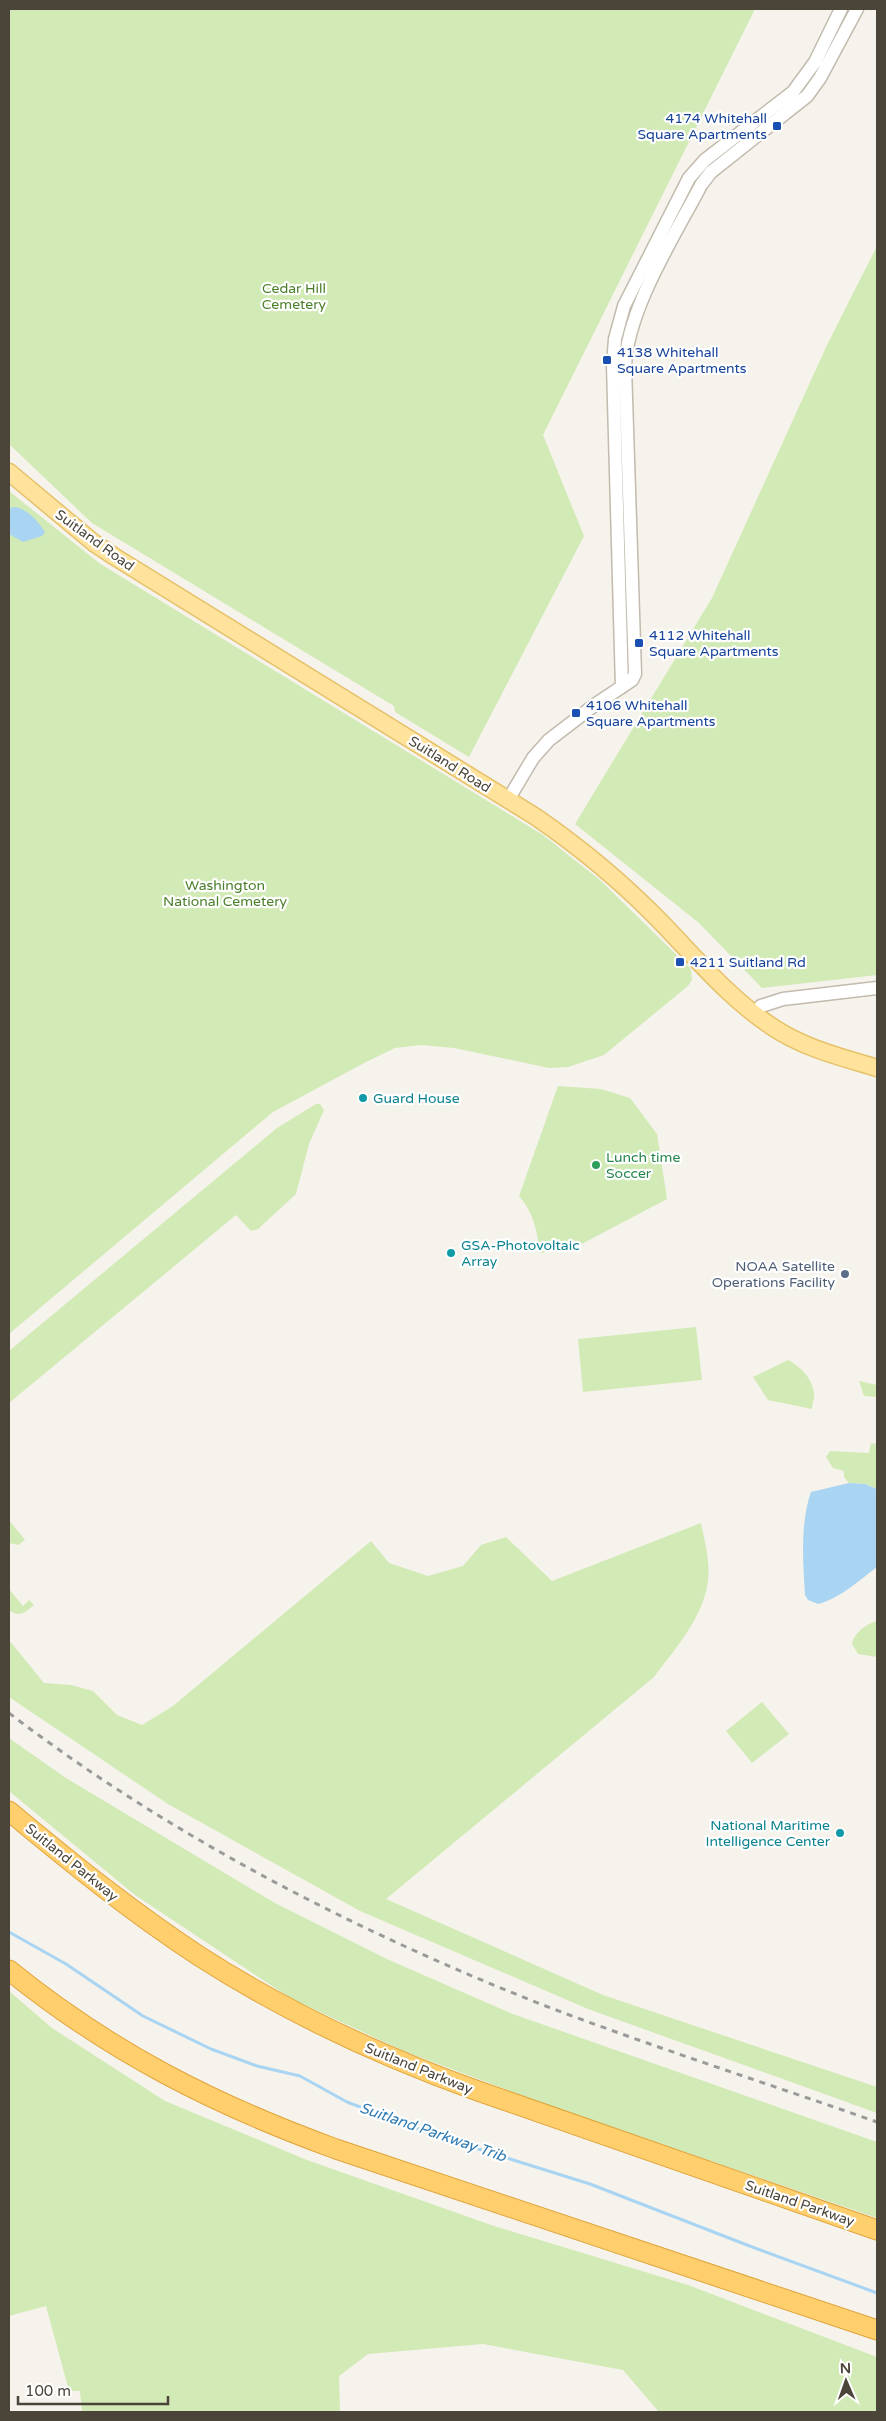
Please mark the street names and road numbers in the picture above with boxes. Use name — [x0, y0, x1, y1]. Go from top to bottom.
street label: Suitland Road — [52, 506, 137, 575]
street label: Suitland Road — [406, 732, 494, 796]
street label: Suitland Parkway — [22, 1820, 122, 1905]
street label: Suitland Parkway — [363, 2039, 475, 2098]
street label: Suitland Parkway — [743, 2177, 857, 2230]

